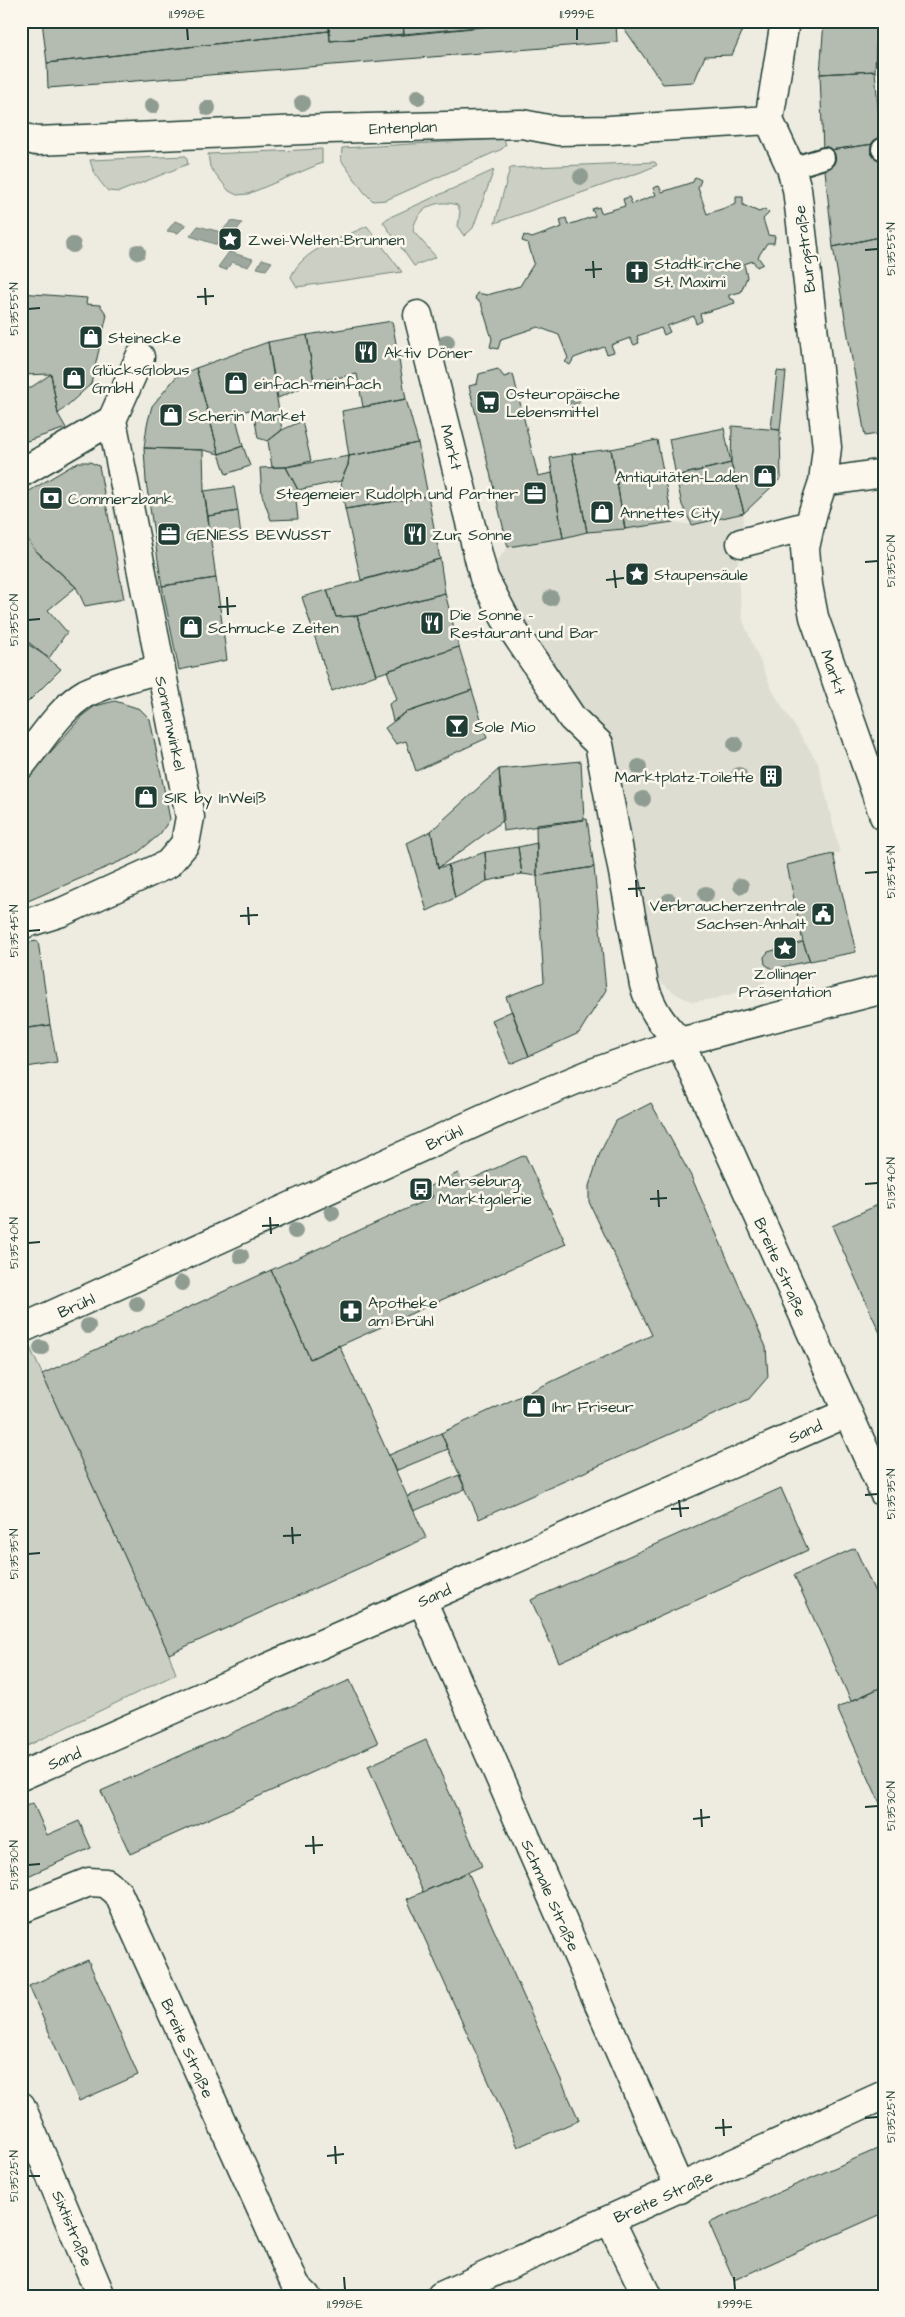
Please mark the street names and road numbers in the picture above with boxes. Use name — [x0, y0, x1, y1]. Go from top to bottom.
street label: Entenplan — [369, 116, 437, 140]
street label: Burgstraße — [789, 203, 822, 294]
street label: Markt — [435, 422, 467, 473]
street label: Markt — [815, 647, 851, 698]
street label: Sonnenwinkel — [149, 674, 191, 773]
street label: Brühl — [422, 1120, 467, 1156]
street label: Breite Straße — [748, 1214, 812, 1321]
street label: Brühl — [54, 1288, 99, 1324]
street label: Sand — [785, 1415, 826, 1449]
street label: Sand — [414, 1579, 455, 1613]
street label: Sand — [44, 1742, 85, 1776]
street label: Schmale Straße — [516, 1836, 585, 1955]
street label: Breite Straße — [155, 1995, 219, 2102]
street label: Breite Straße — [610, 2165, 717, 2229]
street label: Sixtistraße — [46, 2187, 98, 2270]

